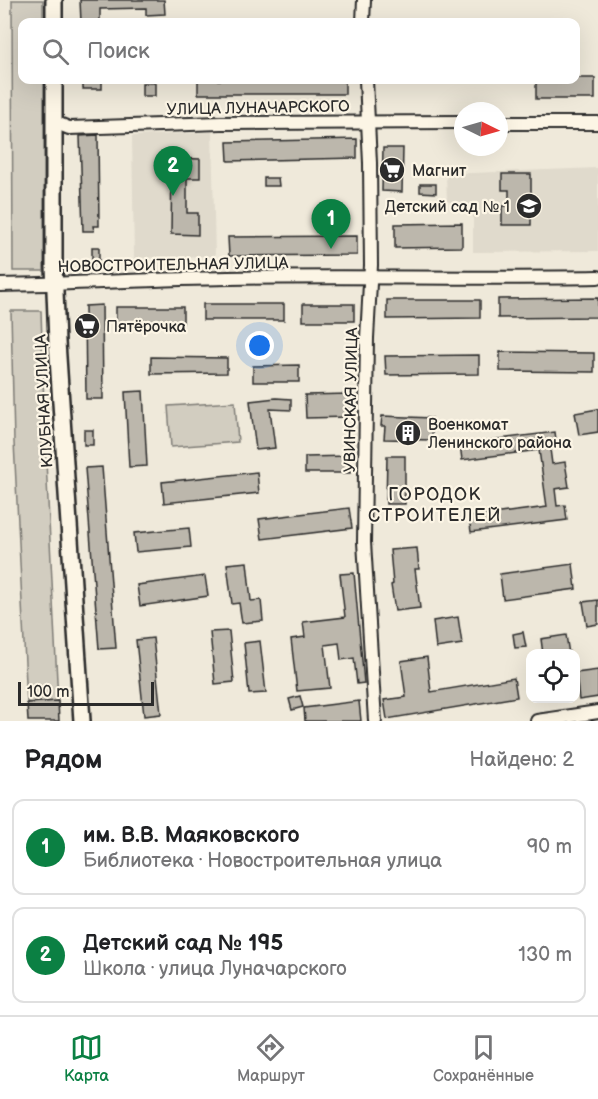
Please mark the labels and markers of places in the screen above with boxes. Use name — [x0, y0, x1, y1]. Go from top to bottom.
pin: 2 — [154, 146, 192, 196]
supermarket icon: Магнит — [377, 155, 407, 185]
place label: Магнит — [412, 162, 467, 181]
school or university icon: Детский сад № 1 — [514, 191, 544, 221]
place label: Детский сад № 1 — [385, 198, 510, 217]
pin: 1 — [312, 200, 350, 249]
supermarket icon: Пятёрочка — [72, 311, 102, 341]
place label: Пятёрочка — [106, 318, 187, 337]
place label: Военкомат Ленинского района — [427, 416, 572, 453]
building icon: Военкомат Ленинского района — [393, 418, 423, 448]

